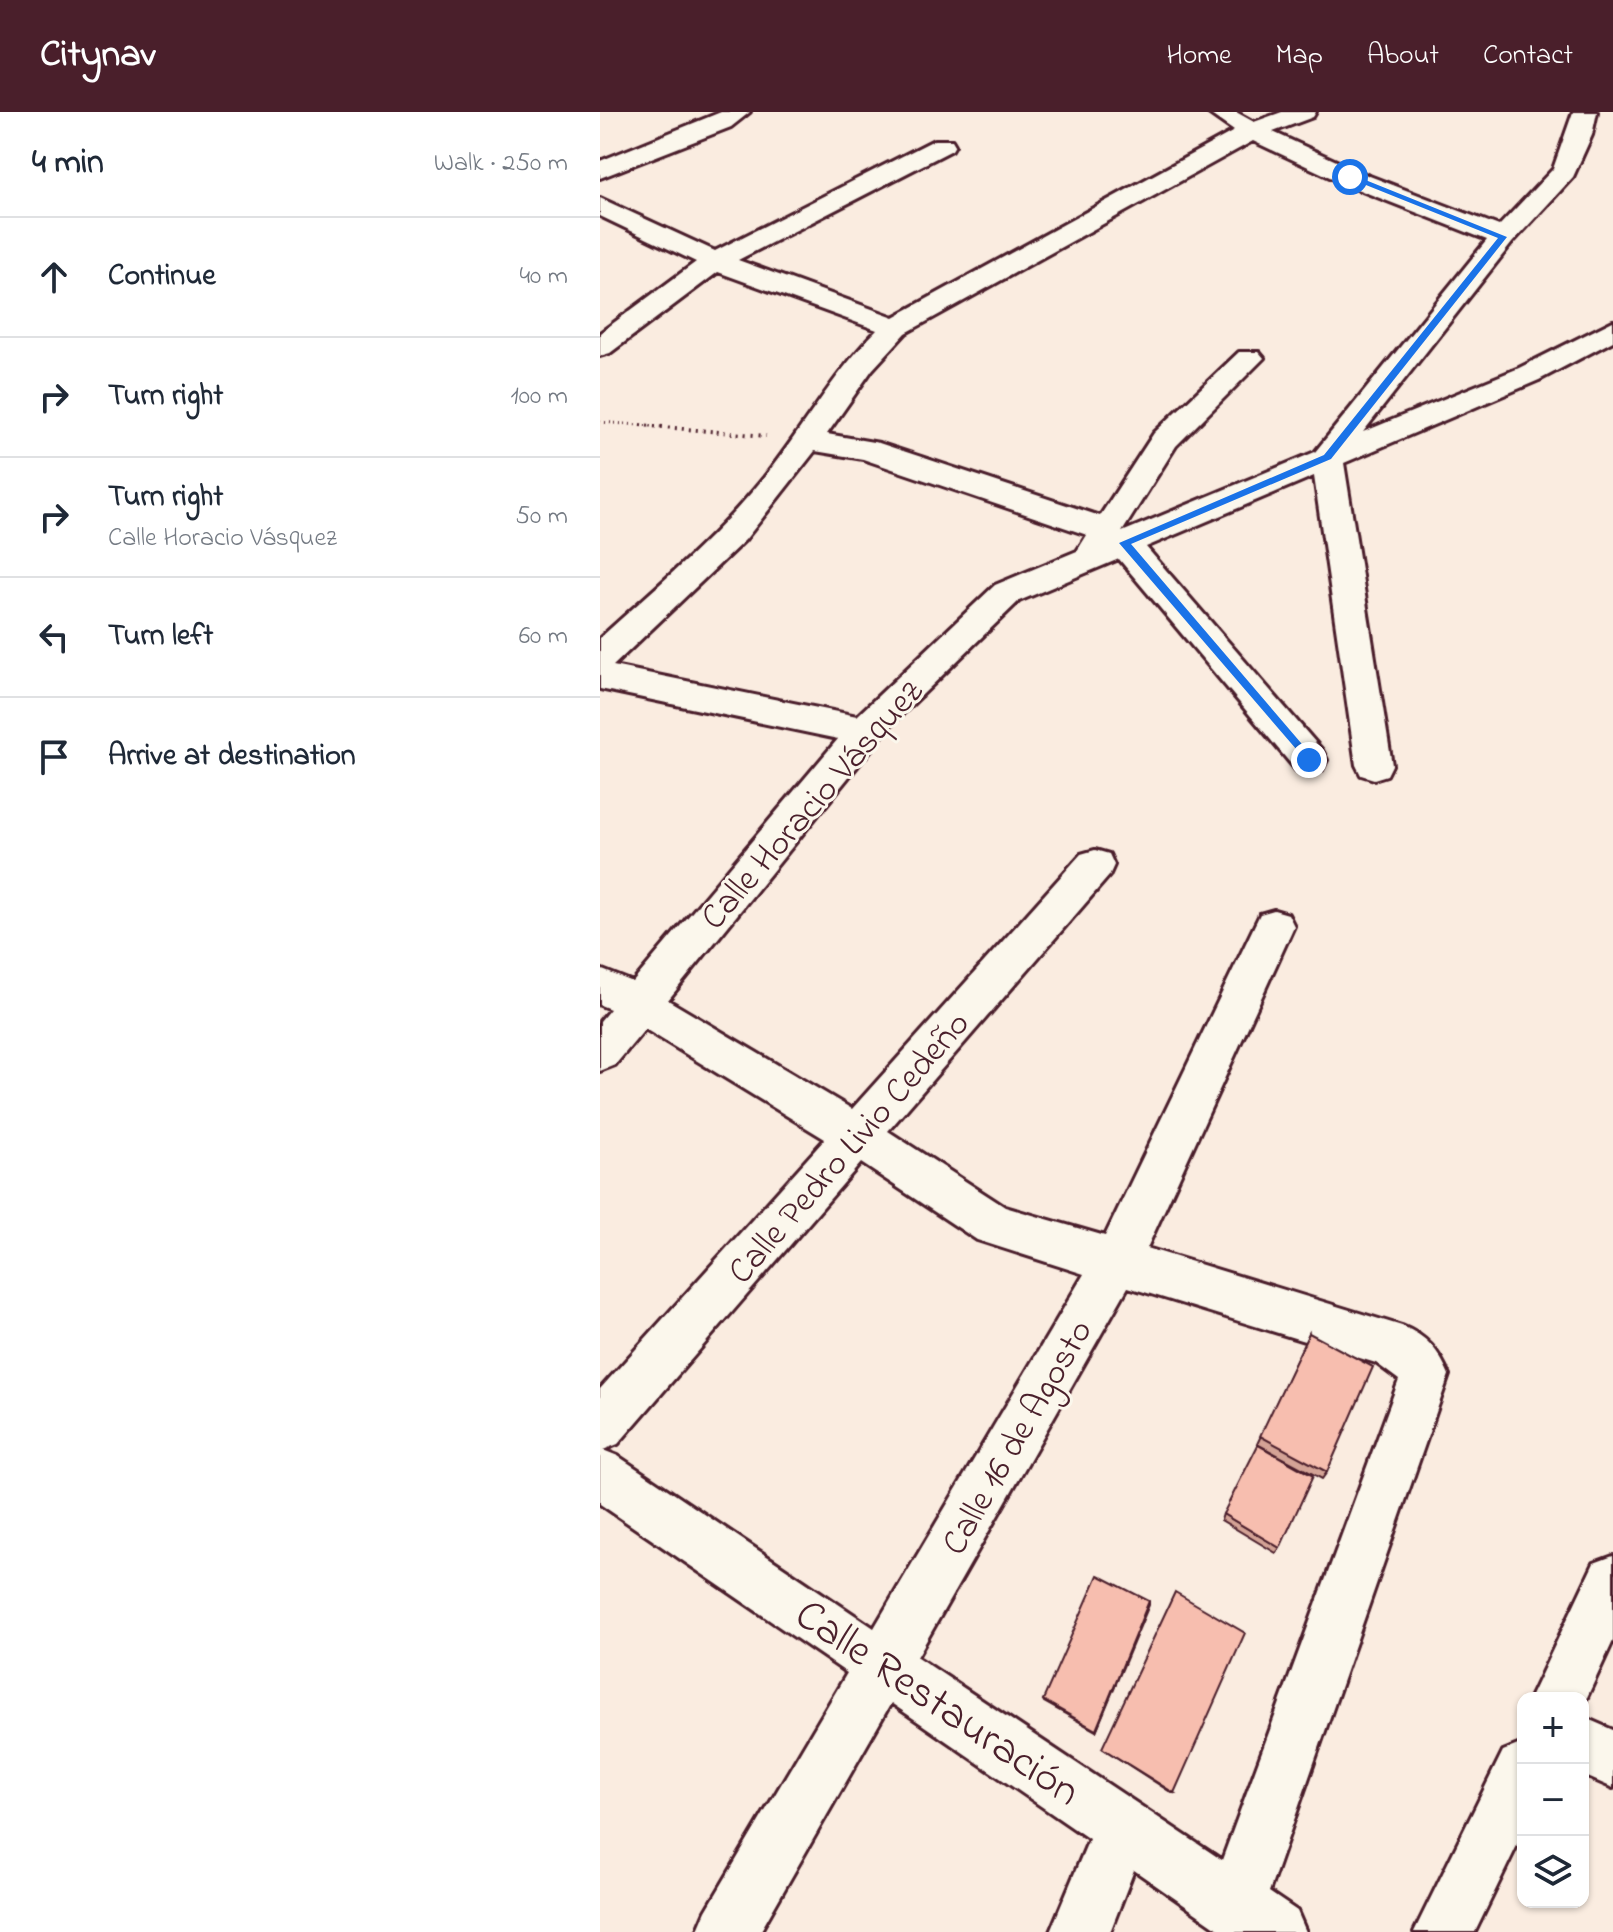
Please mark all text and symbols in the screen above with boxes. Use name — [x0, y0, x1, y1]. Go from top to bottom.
text: Citynav — [40, 28, 156, 84]
text: Home — [1166, 36, 1232, 77]
text: Map — [1276, 36, 1323, 77]
text: About — [1367, 36, 1439, 77]
text: Contact — [1483, 36, 1573, 77]
text: 4 min — [32, 139, 104, 189]
text: Walk · 250 m — [434, 145, 568, 183]
route start — [1332, 159, 1368, 195]
icon: ahead — [32, 255, 76, 299]
text: Continue — [108, 255, 216, 299]
text: 40 m — [519, 258, 568, 296]
icon: right — [32, 375, 76, 419]
text: Turn right — [108, 375, 223, 419]
text: 100 m — [511, 378, 568, 416]
text: Turn right — [108, 476, 223, 520]
icon: right — [32, 495, 76, 539]
text: 50 m — [515, 498, 568, 536]
text: Calle Horacio Vásquez — [108, 520, 337, 558]
icon: left — [32, 615, 76, 659]
text: Turn left — [108, 615, 213, 659]
text: 60 m — [519, 618, 568, 656]
street label: Calle Horacio Vásquez — [689, 668, 938, 943]
icon: arrive — [32, 735, 76, 779]
text: Arrive at destination — [108, 735, 356, 779]
route end — [1291, 742, 1327, 778]
street label: Calle Pedro Livio Cedeño — [717, 1001, 984, 1297]
street label: Calle 16 de Agosto — [930, 1311, 1108, 1566]
street label: Calle Restauración — [781, 1585, 1093, 1824]
map controls — [1517, 1692, 1589, 1908]
button: + — [1517, 1692, 1589, 1764]
button: − — [1517, 1764, 1589, 1836]
button: layers — [1517, 1836, 1589, 1908]

